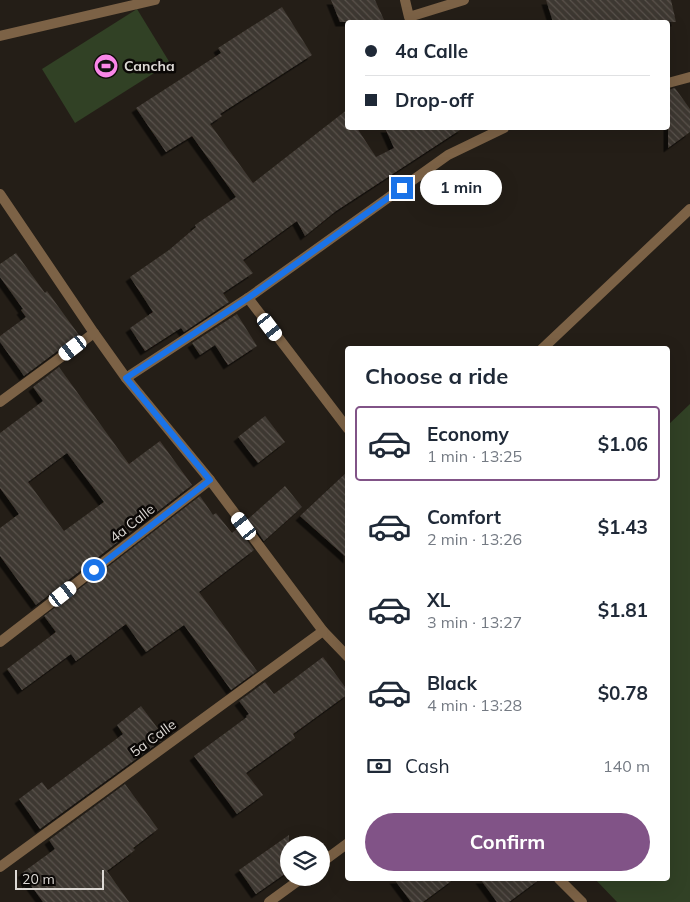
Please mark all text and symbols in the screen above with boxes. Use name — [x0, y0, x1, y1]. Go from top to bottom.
text: 4a Calle — [395, 39, 468, 63]
sports icon: Cancha — [93, 53, 119, 79]
place label: Cancha — [124, 57, 175, 75]
text: Drop-off — [395, 88, 473, 112]
callout: 1 min — [420, 170, 502, 206]
route end — [391, 177, 413, 199]
text: 1 min — [440, 177, 482, 197]
car — [254, 311, 285, 343]
car — [56, 333, 89, 363]
text: Choose a ride — [365, 362, 508, 390]
icon: car — [367, 421, 412, 466]
text: Economy — [427, 422, 509, 446]
text: $1.06 — [598, 432, 648, 456]
text: 1 min · 13:25 — [427, 446, 522, 466]
street label: 4a Calle — [106, 500, 158, 546]
icon: car — [367, 504, 412, 549]
text: Comfort — [427, 505, 501, 529]
car — [228, 510, 259, 542]
text: $1.43 — [598, 515, 648, 539]
text: 2 min · 13:26 — [427, 529, 522, 549]
route start — [83, 559, 105, 581]
car — [46, 579, 79, 609]
icon: car — [367, 587, 412, 632]
text: XL — [427, 588, 450, 612]
text: $1.81 — [598, 598, 648, 622]
text: 3 min · 13:27 — [427, 612, 522, 632]
icon: car — [367, 670, 412, 715]
text: Black — [427, 671, 477, 695]
text: $0.78 — [598, 681, 648, 705]
text: 4 min · 13:28 — [427, 695, 522, 715]
street label: 5a Calle — [126, 715, 180, 761]
icon: cash — [365, 752, 393, 780]
text: Cash — [405, 754, 450, 778]
text: 140 m — [603, 756, 650, 776]
button: Confirm — [365, 813, 650, 871]
map controls — [280, 836, 330, 886]
button: layers — [280, 836, 330, 886]
scale bar — [15, 867, 104, 890]
text: 20 m — [22, 870, 55, 888]

